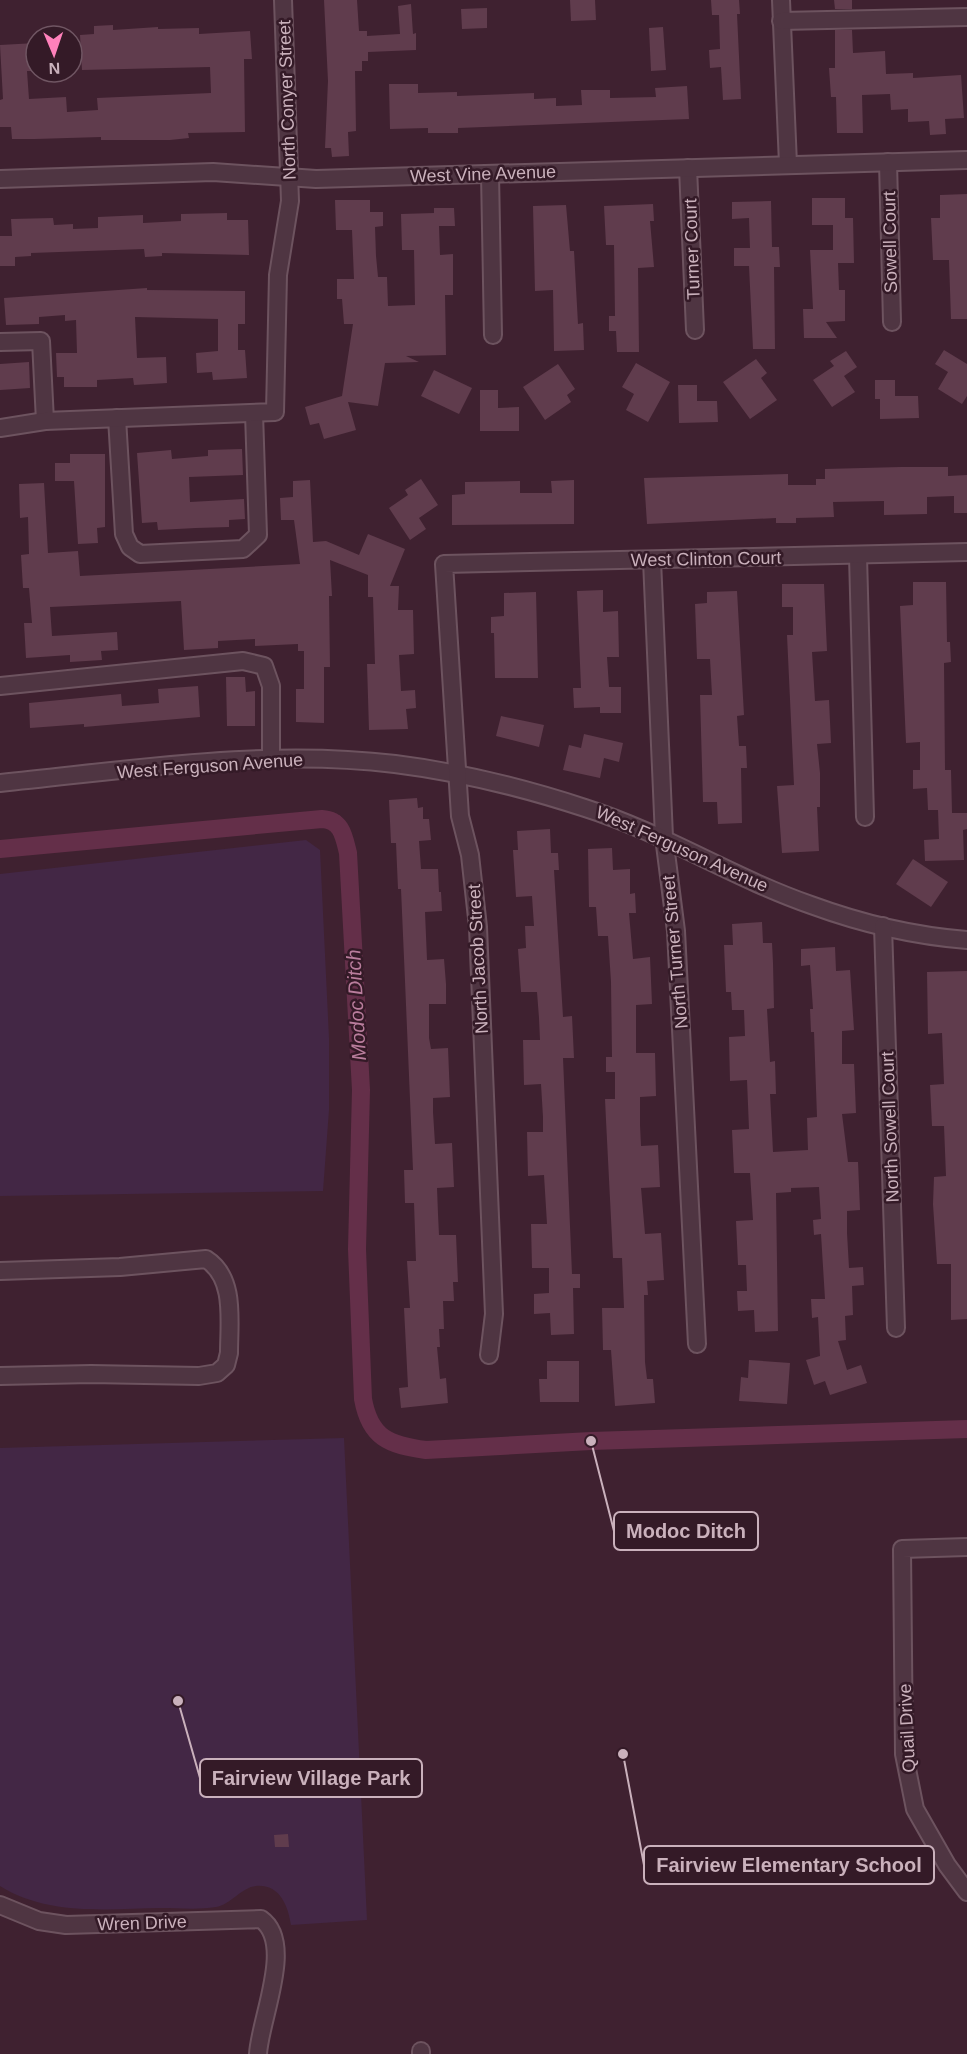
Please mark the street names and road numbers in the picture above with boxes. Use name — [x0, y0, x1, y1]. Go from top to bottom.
street label: North Conyer Street — [274, 20, 300, 180]
street label: West Vine Avenue — [410, 161, 556, 187]
street label: Sowell Court — [879, 191, 901, 293]
street label: Turner Court — [680, 198, 704, 300]
street label: West Clinton Court — [630, 548, 782, 570]
street label: West Ferguson Avenue — [116, 750, 304, 782]
street label: West Ferguson Avenue — [593, 802, 771, 896]
street label: North Turner Street — [658, 874, 692, 1030]
street label: North Jacob Street — [464, 884, 492, 1034]
street label: North Sowell Court — [877, 1051, 903, 1203]
street label: Quail Drive — [895, 1683, 919, 1773]
street label: Wren Drive — [97, 1911, 187, 1935]

